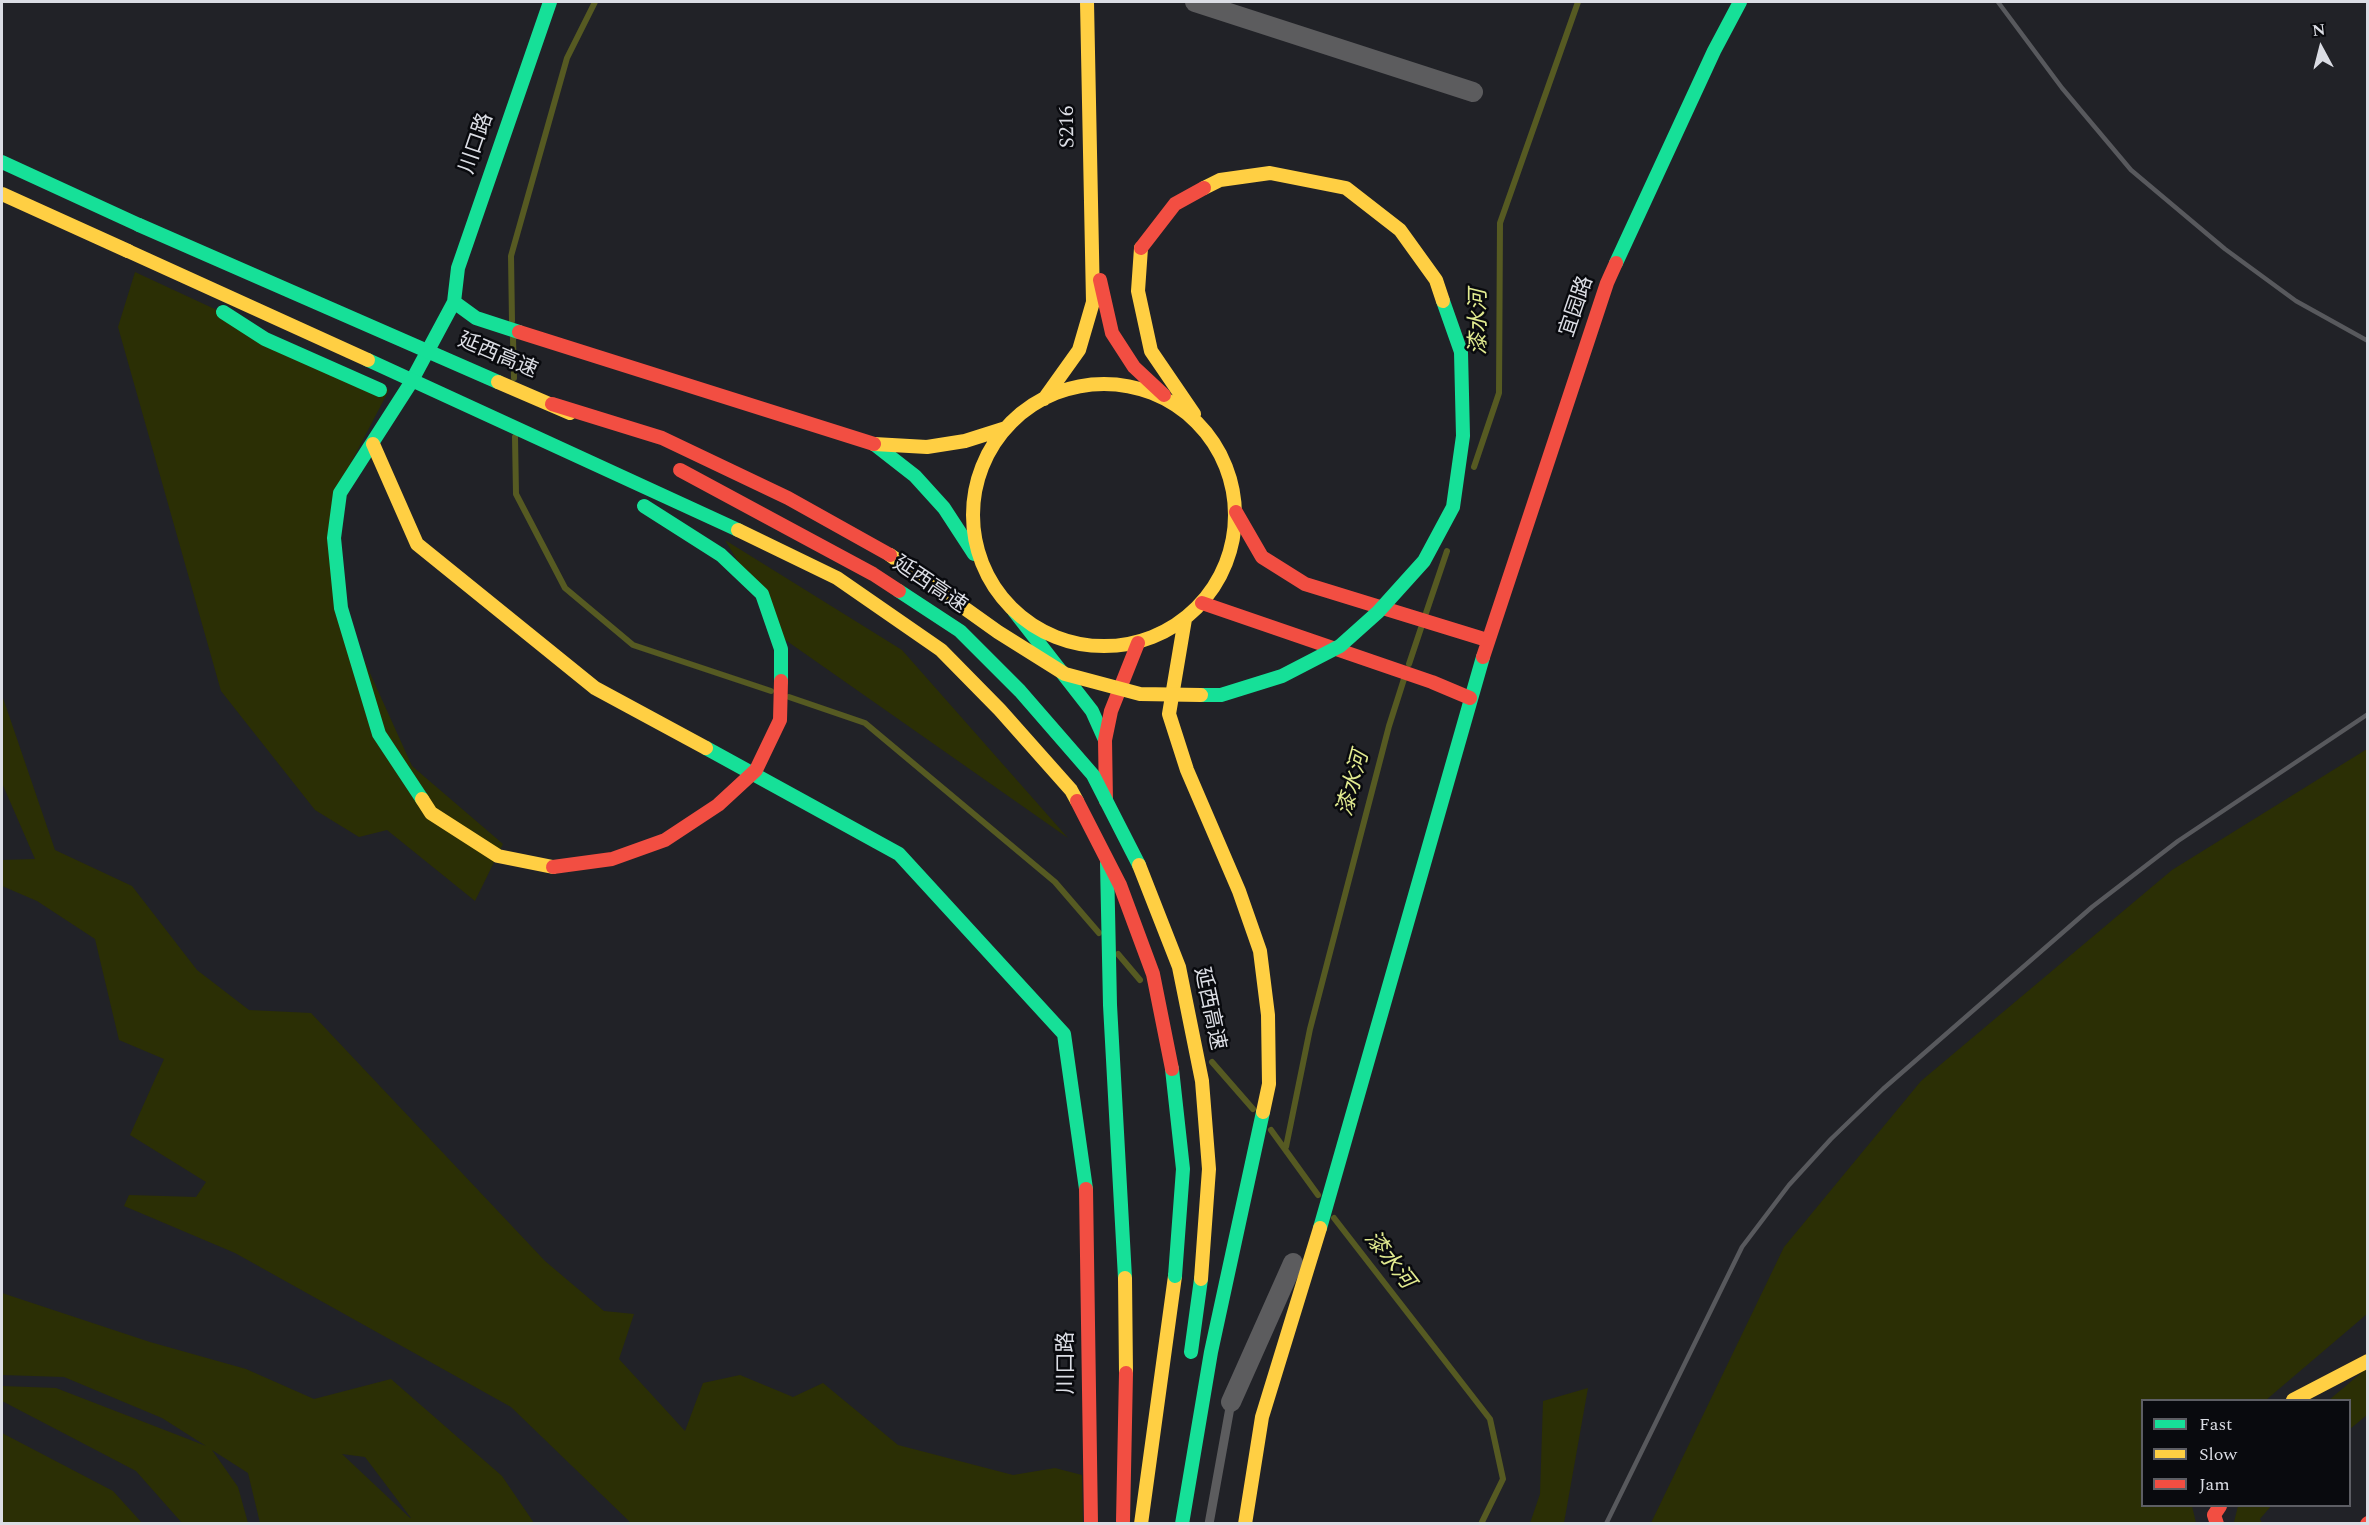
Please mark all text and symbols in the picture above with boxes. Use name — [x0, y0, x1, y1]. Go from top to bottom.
text: N — [2311, 17, 2327, 43]
north arrow — [2291, 18, 2351, 78]
street label: S216 — [1056, 105, 1082, 149]
street label: 川口路 — [456, 110, 500, 178]
street label: 宜园路 — [1556, 273, 1600, 341]
water label: 漆水河 — [1468, 289, 1494, 355]
street label: 延西高速 — [453, 329, 541, 385]
street label: 延西高速 — [887, 552, 971, 620]
water label: 漆水河 — [1334, 749, 1376, 819]
street label: 延西高速 — [1187, 965, 1229, 1053]
water label: 漆水河 — [1357, 1227, 1419, 1295]
street label: 川口路 — [1055, 1332, 1081, 1394]
legend — [2141, 1399, 2351, 1507]
text: Fast — [2199, 1411, 2232, 1438]
text: Slow — [2199, 1441, 2237, 1468]
text: Jam — [2199, 1471, 2230, 1498]

